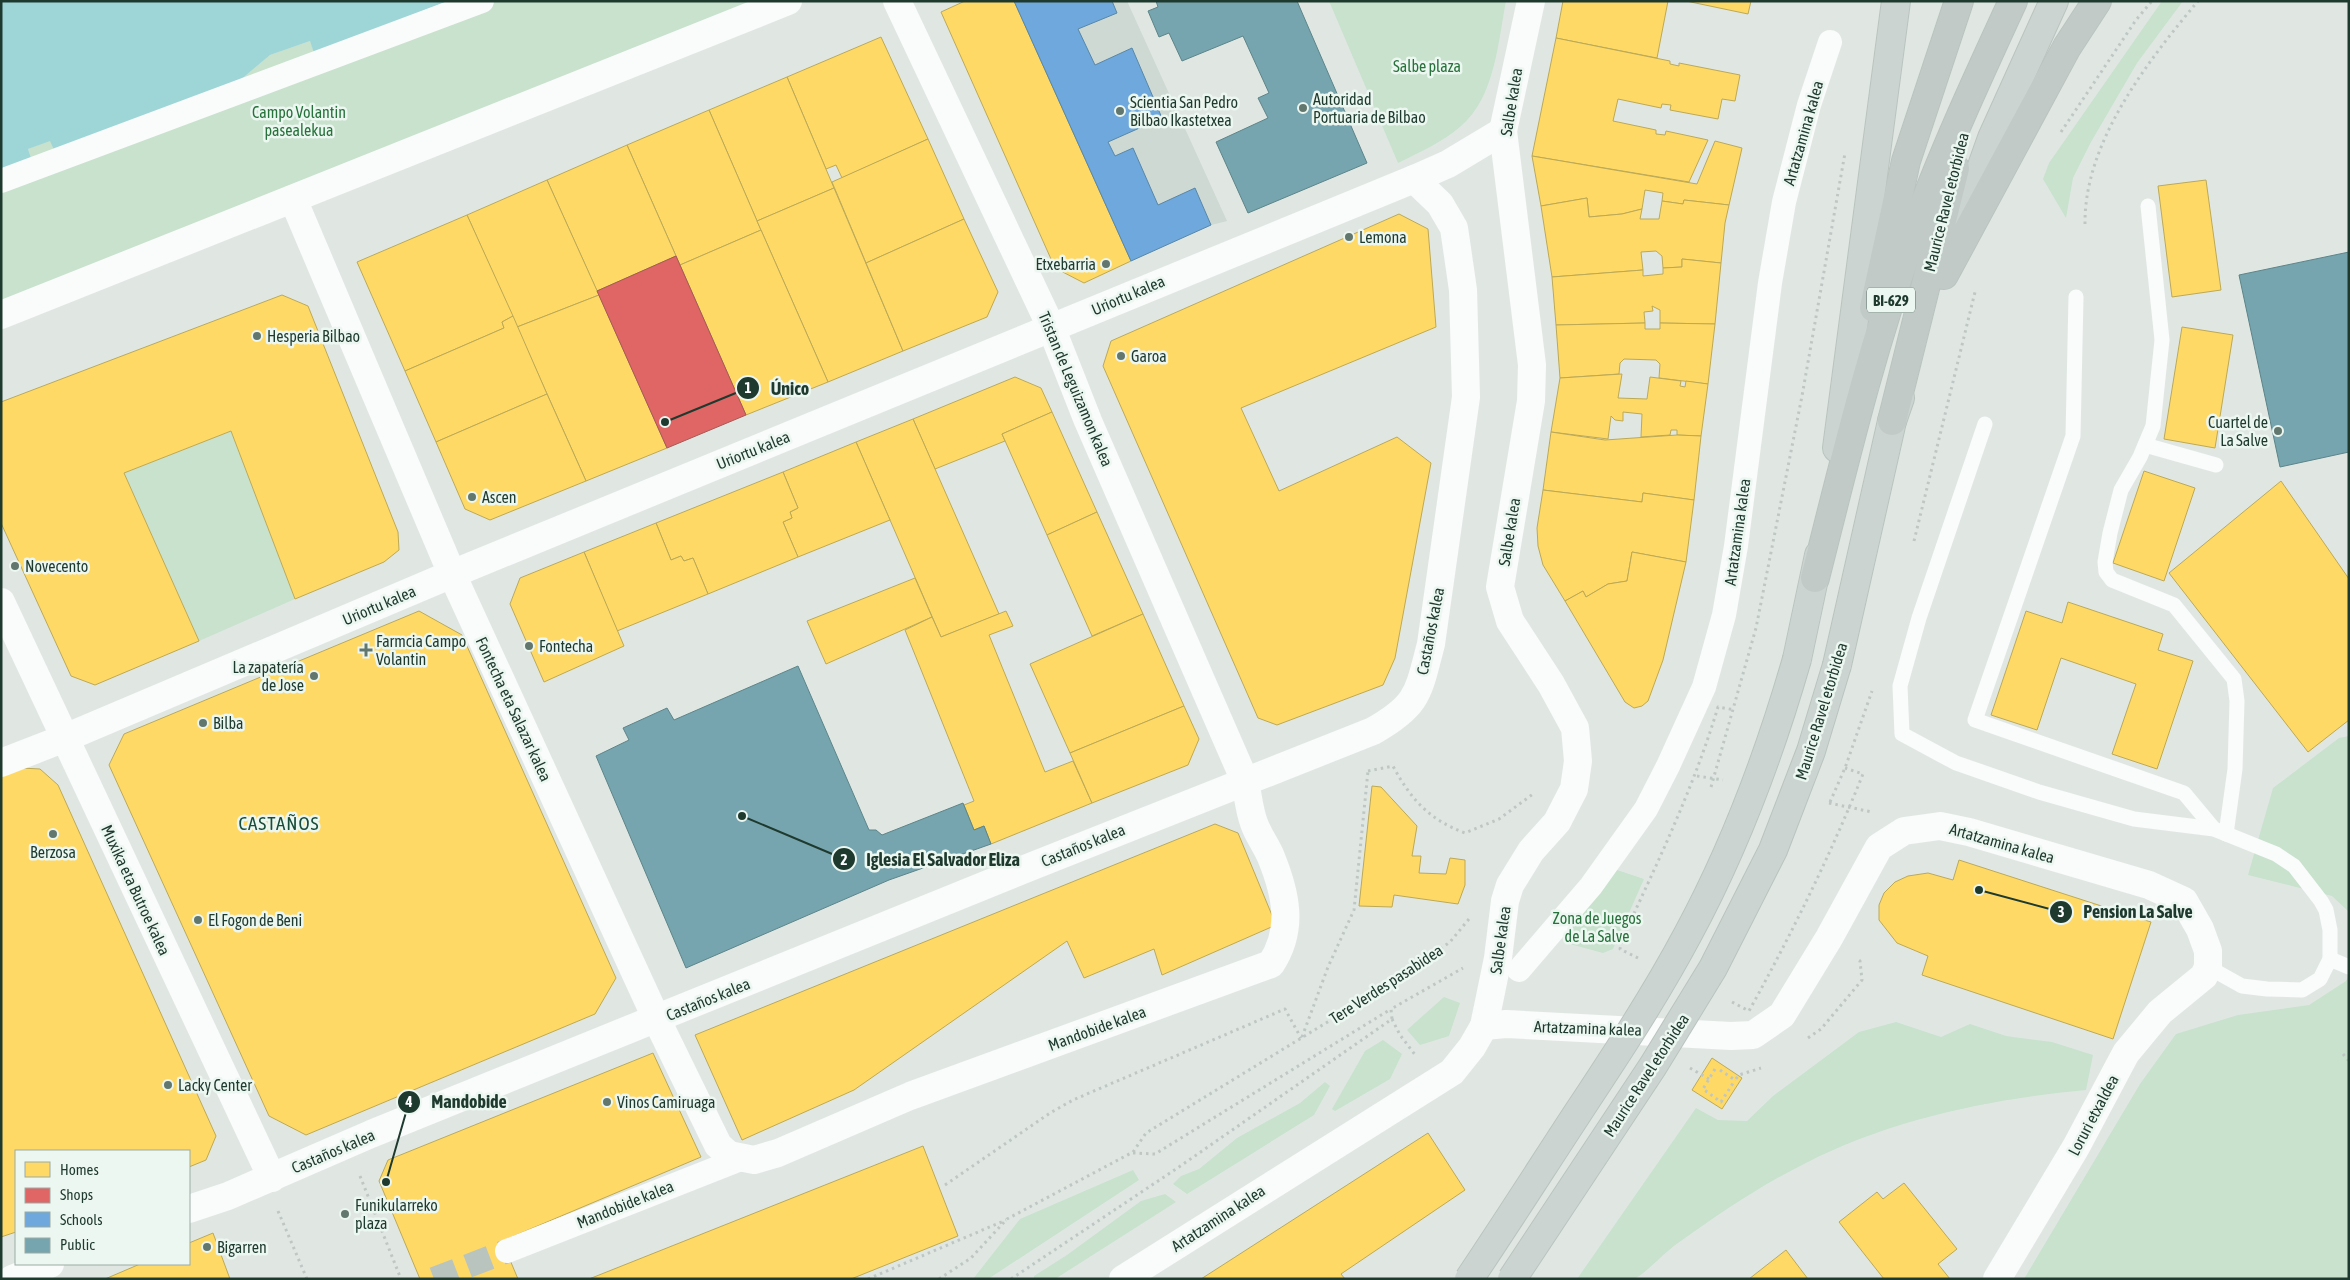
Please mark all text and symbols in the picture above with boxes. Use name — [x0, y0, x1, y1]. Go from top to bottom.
park label: Salbe plaza — [1393, 57, 1461, 76]
street label: Salbe kalea — [1497, 67, 1525, 137]
street label: Artatzamina kalea — [1779, 79, 1827, 187]
place label: Autoridad Portuaria de Bilbao — [1313, 90, 1426, 126]
place label: Scientia San Pedro Bilbao Ikastetxea — [1130, 93, 1238, 129]
marker: Autoridad Portuaria de Bilbao — [1297, 102, 1309, 114]
park label: Campo Volantin pasealekua — [252, 103, 346, 140]
marker: Scientia San Pedro Bilbao Ikastetxea — [1114, 105, 1126, 117]
street label: Maurice Ravel etorbidea — [1920, 131, 1972, 273]
place label: Lemona — [1359, 228, 1407, 246]
marker: Lemona — [1343, 231, 1355, 243]
place label: Etxebarria — [1035, 255, 1096, 273]
marker: Etxebarria — [1100, 258, 1112, 270]
street label: Uriortu kalea — [1089, 272, 1167, 318]
road number: BI-629 — [1867, 288, 1915, 312]
street label: Tristan de Leguizamon kalea — [1034, 309, 1117, 469]
place label: Hesperia Bilbao — [267, 327, 360, 346]
marker: Hesperia Bilbao — [251, 330, 263, 342]
place label: Garoa — [1131, 347, 1167, 365]
marker: Garoa — [1115, 350, 1127, 362]
callout: Único — [735, 372, 819, 405]
text: Único — [771, 378, 809, 399]
text: 1 — [744, 379, 752, 396]
place label: Cuartel de La Salve — [2208, 413, 2268, 449]
marker: Cuartel de La Salve — [2272, 425, 2284, 437]
street label: Uriortu kalea — [714, 427, 792, 473]
street label: Artatzamina kalea — [1721, 477, 1753, 587]
place label: Ascen — [482, 488, 516, 506]
marker: Ascen — [466, 491, 478, 503]
street label: Salbe kalea — [1495, 497, 1523, 567]
place label: Novecento — [25, 557, 88, 575]
marker: Novecento — [9, 560, 21, 572]
street label: Uriortu kalea — [340, 582, 418, 628]
street label: Castaños kalea — [1413, 586, 1447, 676]
place label: Farmcia Campo Volantin — [376, 632, 466, 668]
street label: Fontecha eta Salazar kalea — [473, 634, 555, 784]
place label: Fontecha — [539, 637, 593, 655]
marker: Fontecha — [523, 640, 535, 652]
street label: Maurice Ravel etorbidea — [1792, 640, 1850, 782]
marker: Farmcia Campo Volantin — [360, 644, 372, 656]
place label: La zapatería de Jose — [232, 658, 304, 694]
marker: La zapatería de Jose — [308, 670, 320, 682]
place label: Bilba — [213, 714, 244, 732]
marker: Bilba — [197, 717, 209, 729]
district label: CASTAÑOS — [238, 812, 320, 834]
street label: Artatzamina kalea — [1948, 819, 2056, 867]
street label: Castaños kalea — [1038, 820, 1128, 870]
street label: Muxika eta Butroe kalea — [98, 822, 174, 958]
marker: Berzosa — [47, 828, 59, 840]
place label: Berzosa — [30, 843, 76, 861]
callout: Iglesia El Salvador Eliza — [831, 843, 1030, 876]
text: Iglesia El Salvador Eliza — [866, 849, 1020, 870]
text: 2 — [840, 851, 848, 868]
callout: Pension La Salve — [2048, 896, 2203, 929]
text: Pension La Salve — [2083, 901, 2193, 922]
text: 3 — [2057, 903, 2065, 920]
street label: Salbe kalea — [1486, 905, 1514, 975]
park label: Zona de Juegos de La Salve — [1553, 909, 1642, 945]
place label: El Fogon de Beni — [208, 911, 302, 930]
marker: El Fogon de Beni — [192, 914, 204, 926]
street label: Tere Verdes pasabidea — [1326, 941, 1446, 1028]
street label: Castaños kalea — [663, 974, 753, 1024]
street label: Mandobide kalea — [1046, 1002, 1148, 1054]
street label: Maurice Ravel etorbidea — [1600, 1010, 1692, 1140]
street label: Artatzamina kalea — [1534, 1017, 1642, 1039]
street label: Loruri etxaldea — [2064, 1072, 2122, 1158]
place label: Lacky Center — [178, 1076, 252, 1095]
marker: Lacky Center — [162, 1079, 174, 1091]
callout: Mandobide — [396, 1085, 517, 1118]
text: Mandobide — [431, 1091, 507, 1112]
text: 4 — [404, 1093, 413, 1110]
place label: Vinos Camiruaga — [617, 1093, 715, 1112]
marker: Vinos Camiruaga — [601, 1096, 613, 1108]
street label: Castaños kalea — [289, 1125, 377, 1177]
legend — [15, 1150, 190, 1265]
text: Homes — [60, 1161, 99, 1178]
street label: Mandobide kalea — [574, 1176, 676, 1232]
street label: Artatzamina kalea — [1168, 1181, 1268, 1255]
text: Shops — [60, 1186, 93, 1203]
place label: Funikularreko plaza — [355, 1196, 438, 1233]
marker: Funikularreko plaza — [339, 1208, 351, 1220]
text: Schools — [60, 1211, 103, 1228]
text: Public — [60, 1236, 95, 1253]
place label: Bigarren — [217, 1238, 267, 1257]
marker: Bigarren — [201, 1241, 213, 1253]

